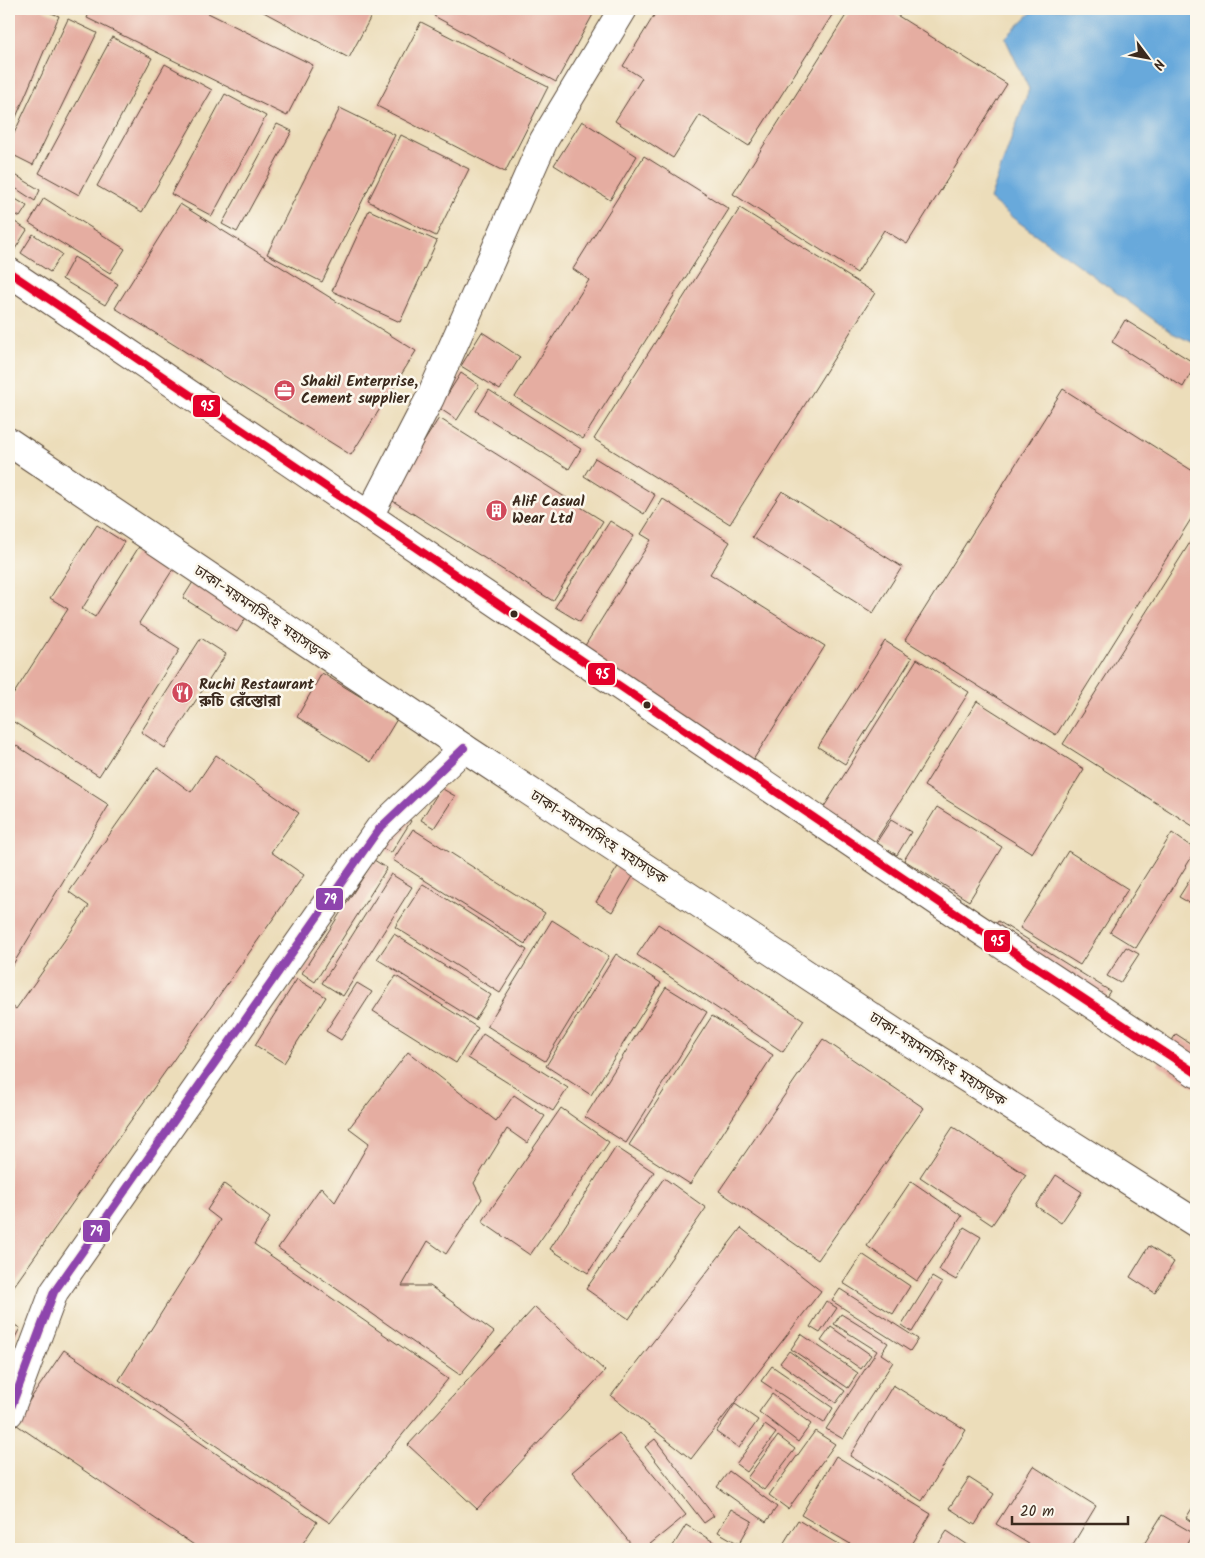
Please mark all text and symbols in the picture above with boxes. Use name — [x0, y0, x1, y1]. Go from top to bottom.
north arrow — [1122, 32, 1172, 82]
text: N — [1146, 55, 1170, 74]
place label: Shakil Enterprise, Cement supplier — [301, 370, 418, 411]
office icon: Shakil Enterprise, Cement supplier — [273, 378, 297, 402]
line badge: 95 — [192, 394, 221, 418]
text: 95 — [200, 396, 216, 418]
place label: Alif Casual Wear Ltd — [512, 490, 584, 531]
building icon: Alif Casual Wear Ltd — [484, 498, 508, 522]
street label: ঢাকা-ময়মনসিংহ মহাসড়ক — [188, 559, 335, 669]
unlabelled marker — [509, 609, 519, 619]
line badge: 95 — [587, 662, 616, 686]
text: 95 — [595, 664, 611, 686]
place label: Ruchi Restaurant রুচি রেঁস্তোরা — [198, 673, 314, 714]
restaurant icon: Ruchi Restaurant রুচি রেঁস্তোরা — [171, 681, 195, 705]
unlabelled marker — [642, 700, 652, 710]
street label: ঢাকা-ময়মনসিংহ মহাসড়ক — [524, 784, 672, 892]
line badge: 79 — [315, 887, 344, 911]
text: 79 — [323, 889, 337, 911]
line badge: 95 — [983, 929, 1011, 953]
text: 95 — [990, 931, 1006, 953]
street label: ঢাকা-ময়মনসিংহ মহাসড়ক — [863, 1006, 1011, 1114]
line badge: 79 — [82, 1219, 111, 1243]
text: 79 — [89, 1221, 103, 1243]
scale bar — [1012, 1493, 1129, 1525]
text: 20 m — [1020, 1500, 1054, 1524]

